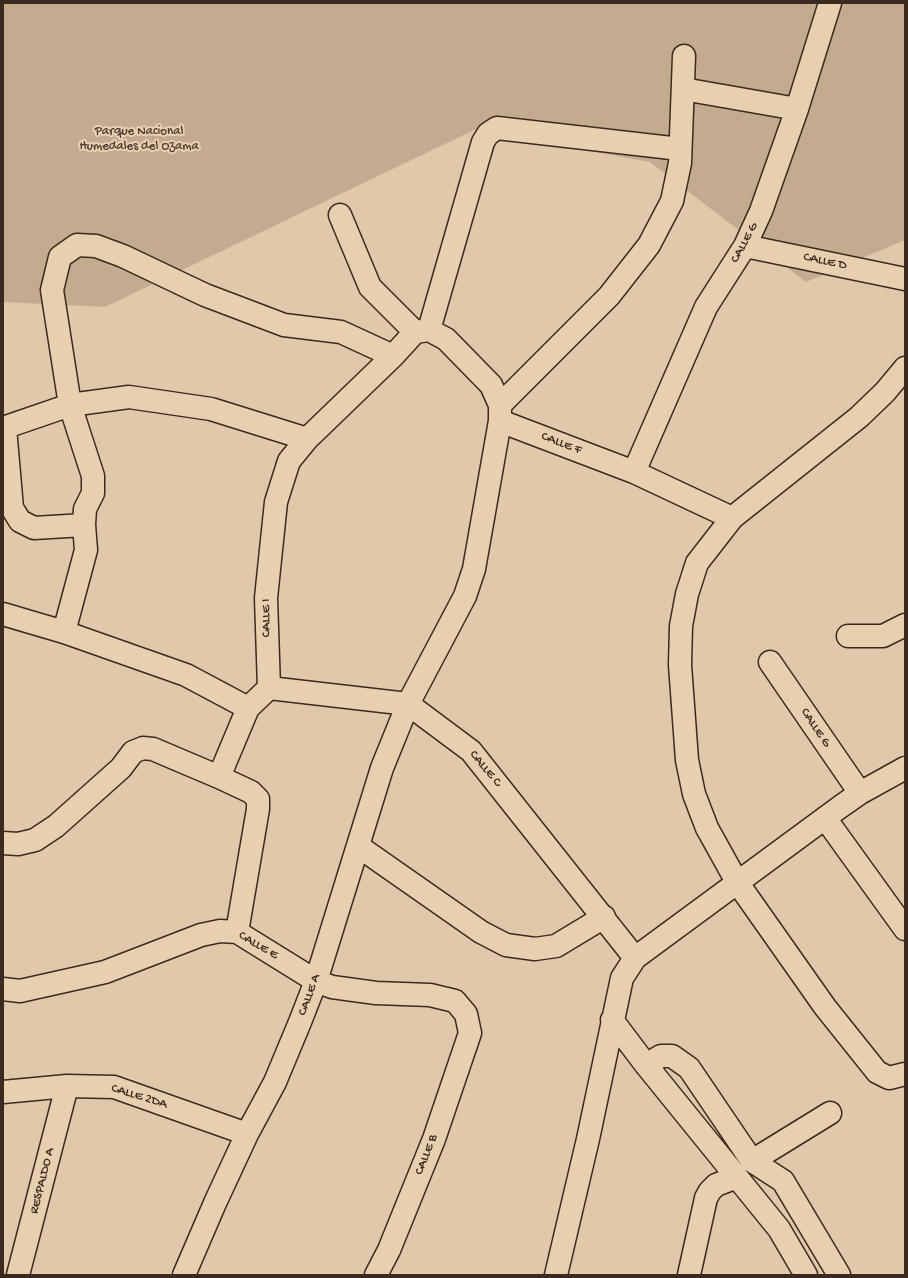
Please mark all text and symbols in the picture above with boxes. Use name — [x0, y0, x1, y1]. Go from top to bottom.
park label: Parque Nacional Humedales del Ozama — [79, 124, 199, 155]
street label: CALLE G — [728, 220, 762, 266]
street label: CALLE D — [802, 250, 848, 274]
street label: CALLE F — [539, 429, 583, 459]
street label: CALLE I — [259, 599, 275, 637]
street label: CALLE G — [796, 706, 834, 750]
street label: CALLE C — [465, 748, 505, 790]
street label: CALLE E — [235, 928, 281, 964]
street label: CALLE A — [295, 972, 325, 1018]
street label: CALLE 2DA — [109, 1081, 169, 1113]
street label: CALLE B — [412, 1133, 442, 1177]
street label: RESPALDO A — [27, 1146, 59, 1216]

